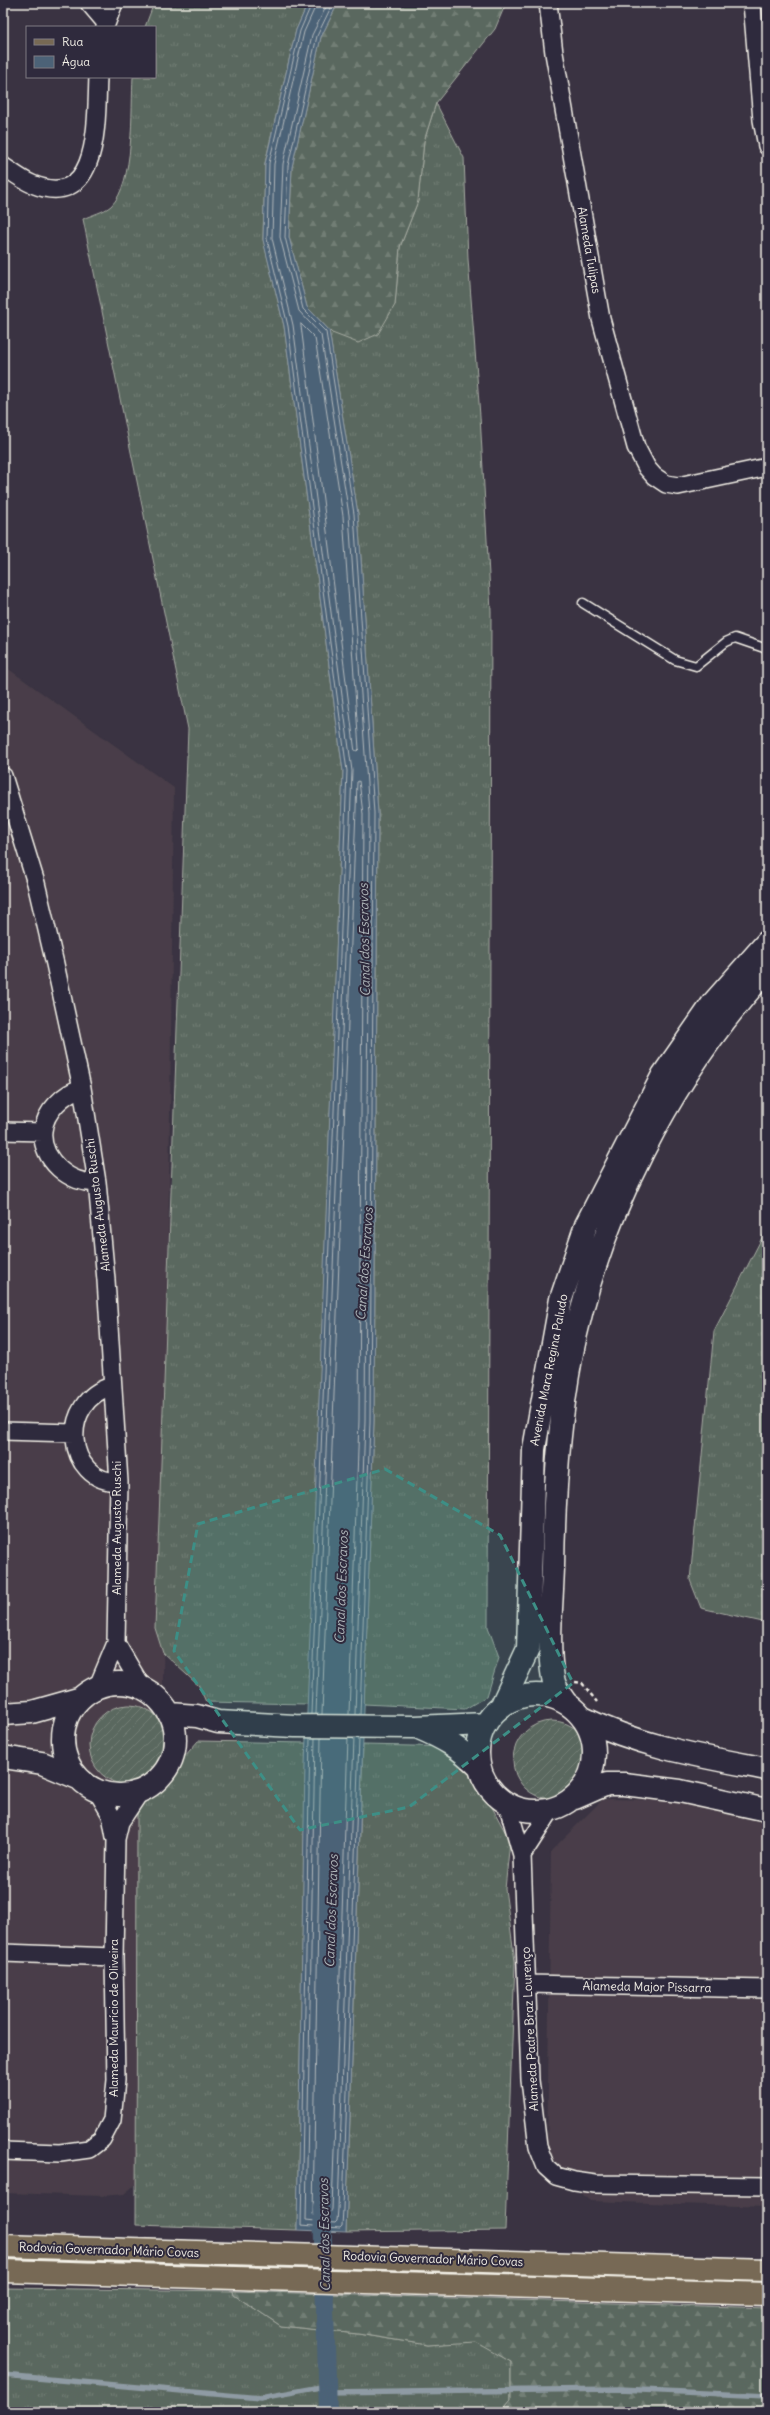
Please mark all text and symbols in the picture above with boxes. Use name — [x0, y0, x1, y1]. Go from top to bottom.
legend — [26, 26, 156, 78]
text: Rua — [62, 34, 84, 49]
text: Água — [62, 54, 90, 69]
street label: Alameda Tulipas — [574, 205, 605, 295]
water label: Canal dos Escravos — [355, 882, 374, 997]
street label: Alameda Augusto Ruschi — [82, 1138, 113, 1273]
water label: Canal dos Escravos — [352, 1206, 377, 1321]
street label: Avenida Mara Regina Paludo — [526, 1292, 571, 1447]
street label: Alameda Augusto Ruschi — [109, 1461, 124, 1595]
water label: Canal dos Escravos — [331, 1529, 352, 1644]
water label: Canal dos Escravos — [321, 1853, 342, 1968]
street label: Alameda Maurício de Oliveira — [106, 1939, 121, 2097]
street label: Alameda Padre Braz Lourenço — [518, 1946, 541, 2112]
street label: Alameda Major Pissarra — [582, 1978, 712, 1995]
water label: Canal dos Escravos — [315, 2177, 334, 2292]
street label: Rodovia Governador Mário Covas — [19, 2239, 199, 2260]
street label: Rodovia Governador Mário Covas — [343, 2248, 523, 2269]

